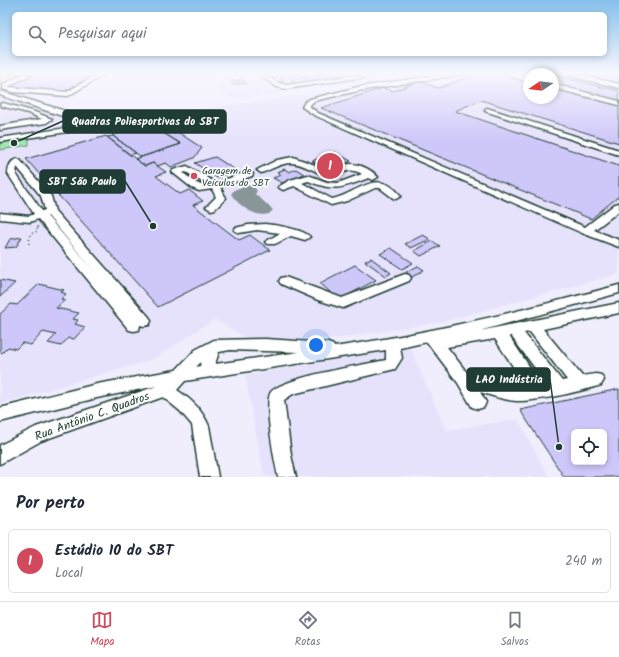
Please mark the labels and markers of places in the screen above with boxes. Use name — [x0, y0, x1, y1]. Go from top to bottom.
callout: Quadras Poliesportivas do SBT — [63, 110, 226, 133]
pin: 1 — [317, 151, 343, 181]
place label: Garagem de Veículos do SBT — [202, 163, 271, 191]
callout: SBT São Paulo — [40, 170, 125, 193]
marker: Garagem de Veículos do SBT — [189, 171, 199, 181]
callout: LAO Indústria — [467, 368, 550, 391]

